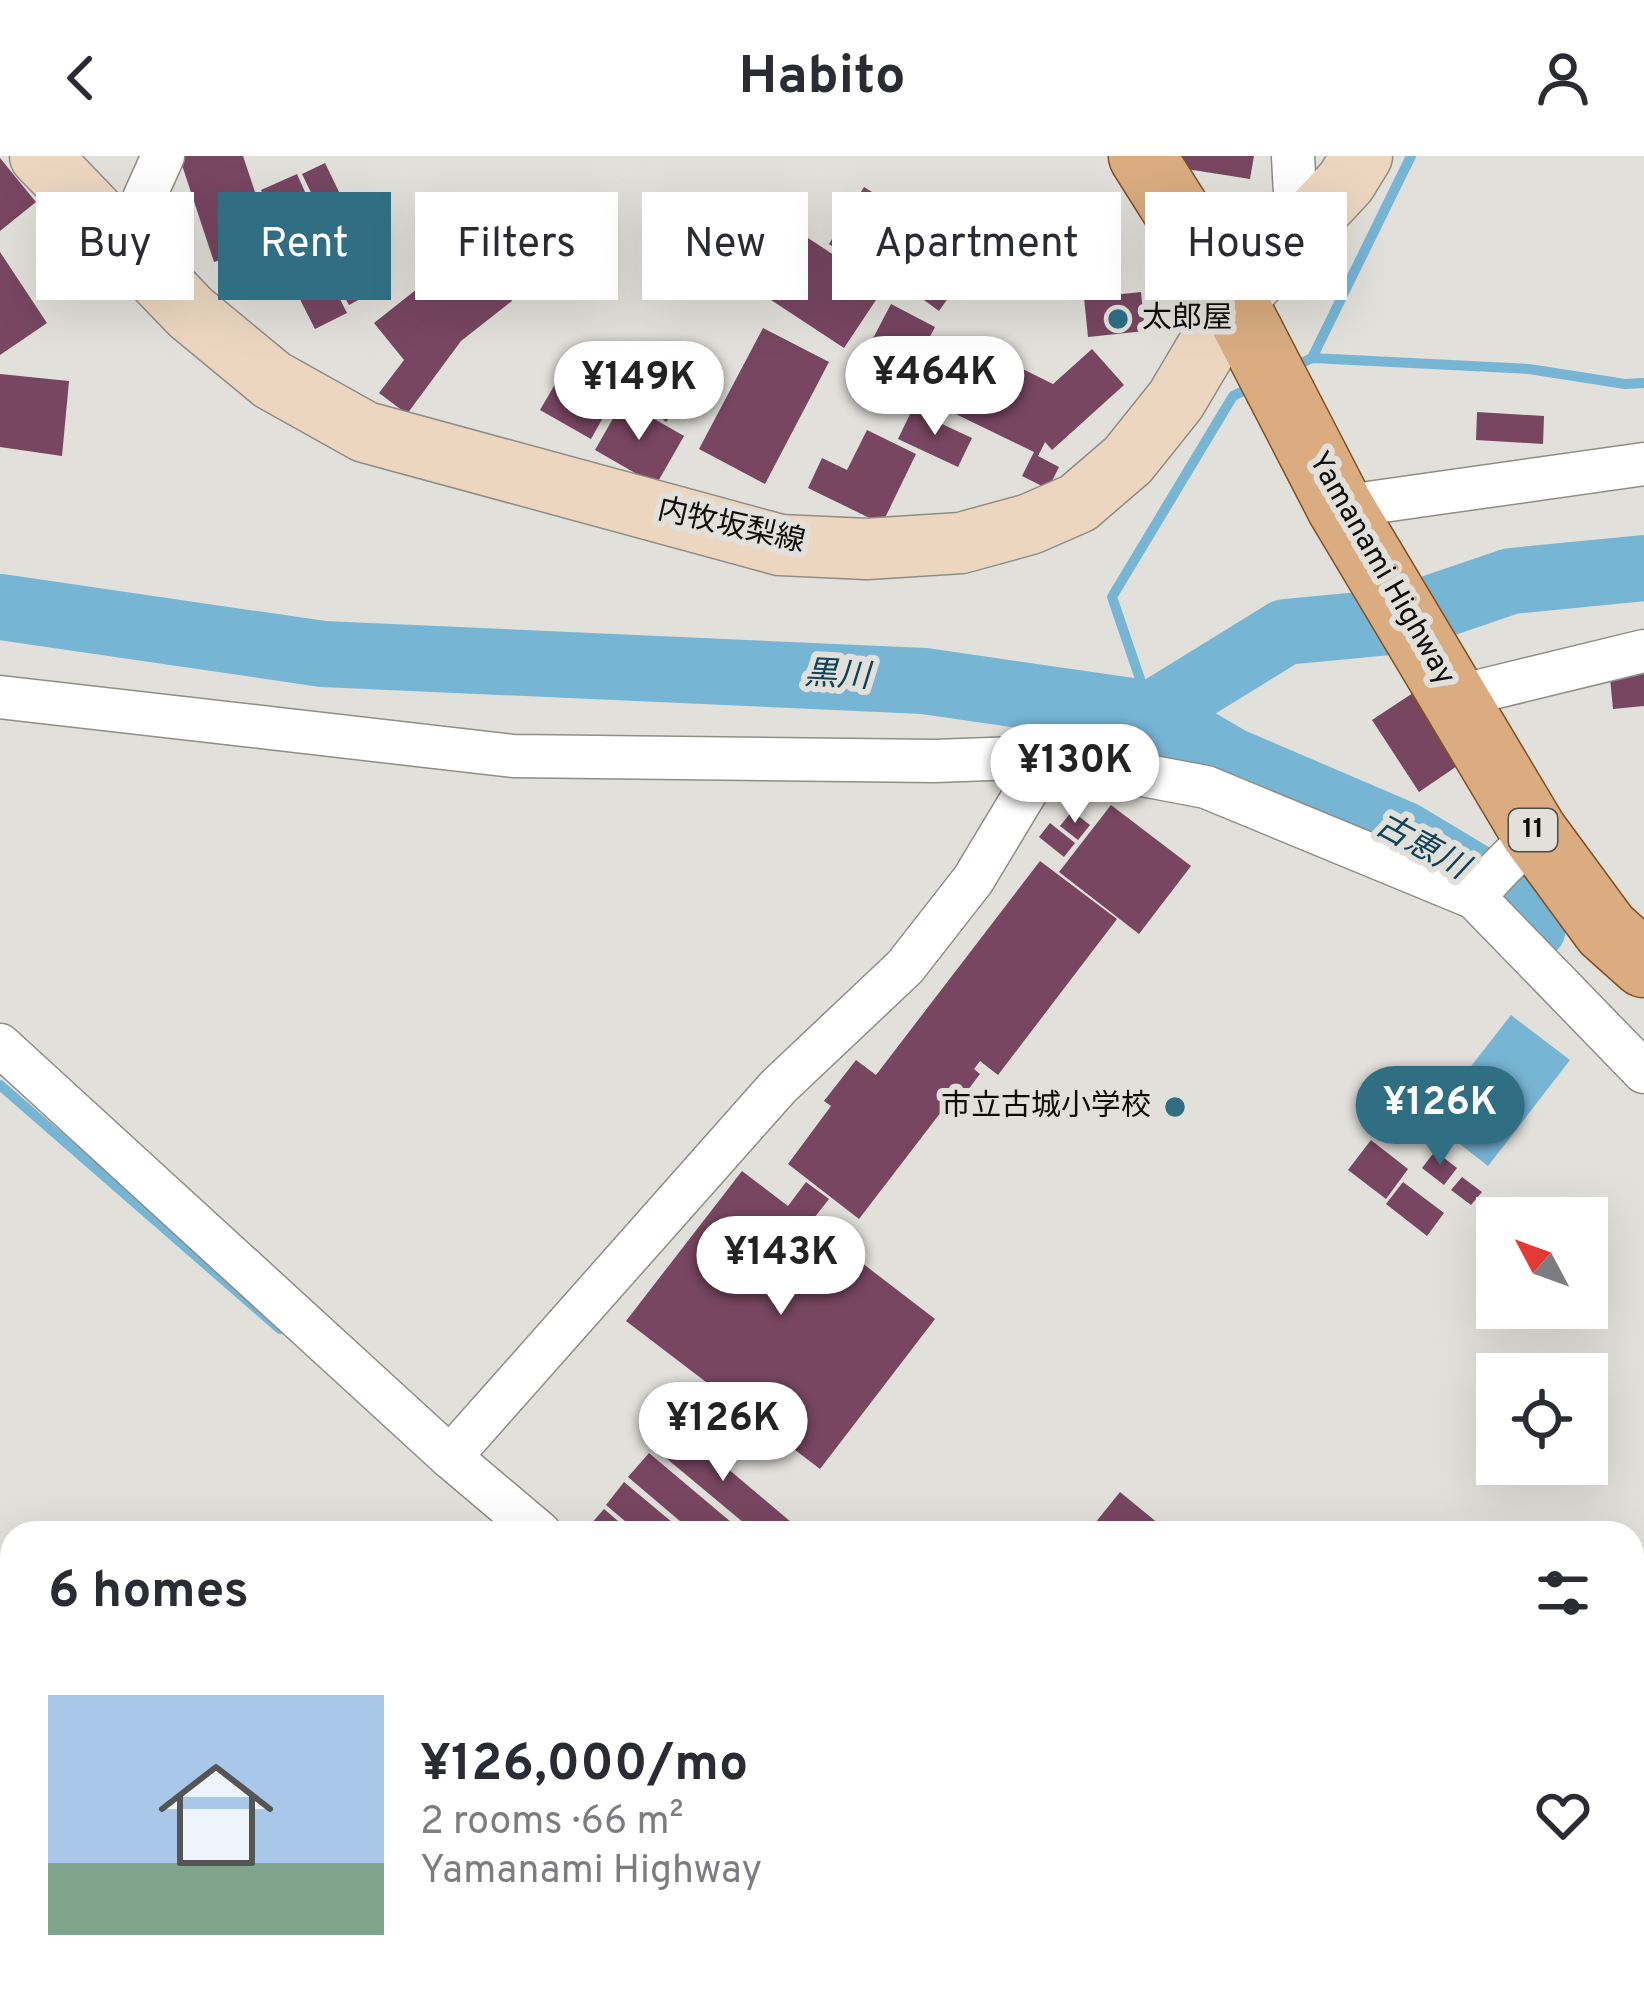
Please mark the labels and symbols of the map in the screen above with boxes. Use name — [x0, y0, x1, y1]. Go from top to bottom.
place label: 太郎屋 — [1142, 301, 1232, 338]
marker: 太郎屋 — [1105, 306, 1131, 332]
pin: ¥464K — [851, 336, 1019, 438]
pin: ¥149K — [555, 341, 723, 443]
street label: Yamanami Highway — [1299, 446, 1463, 692]
street label: 内牧坂梨線 — [654, 492, 808, 562]
water label: 黒川 — [803, 654, 874, 700]
pin: ¥130K — [991, 724, 1159, 826]
water label: 古恵川 — [1368, 806, 1477, 892]
road number: 11 — [1509, 809, 1557, 851]
pin: ¥126K — [1356, 1066, 1524, 1168]
place label: 市立古城小学校 — [941, 1089, 1151, 1126]
marker: 市立古城小学校 — [1162, 1094, 1188, 1120]
north arrow — [1476, 1197, 1608, 1329]
pin: ¥143K — [697, 1216, 865, 1318]
pin: ¥126K — [639, 1382, 807, 1484]

